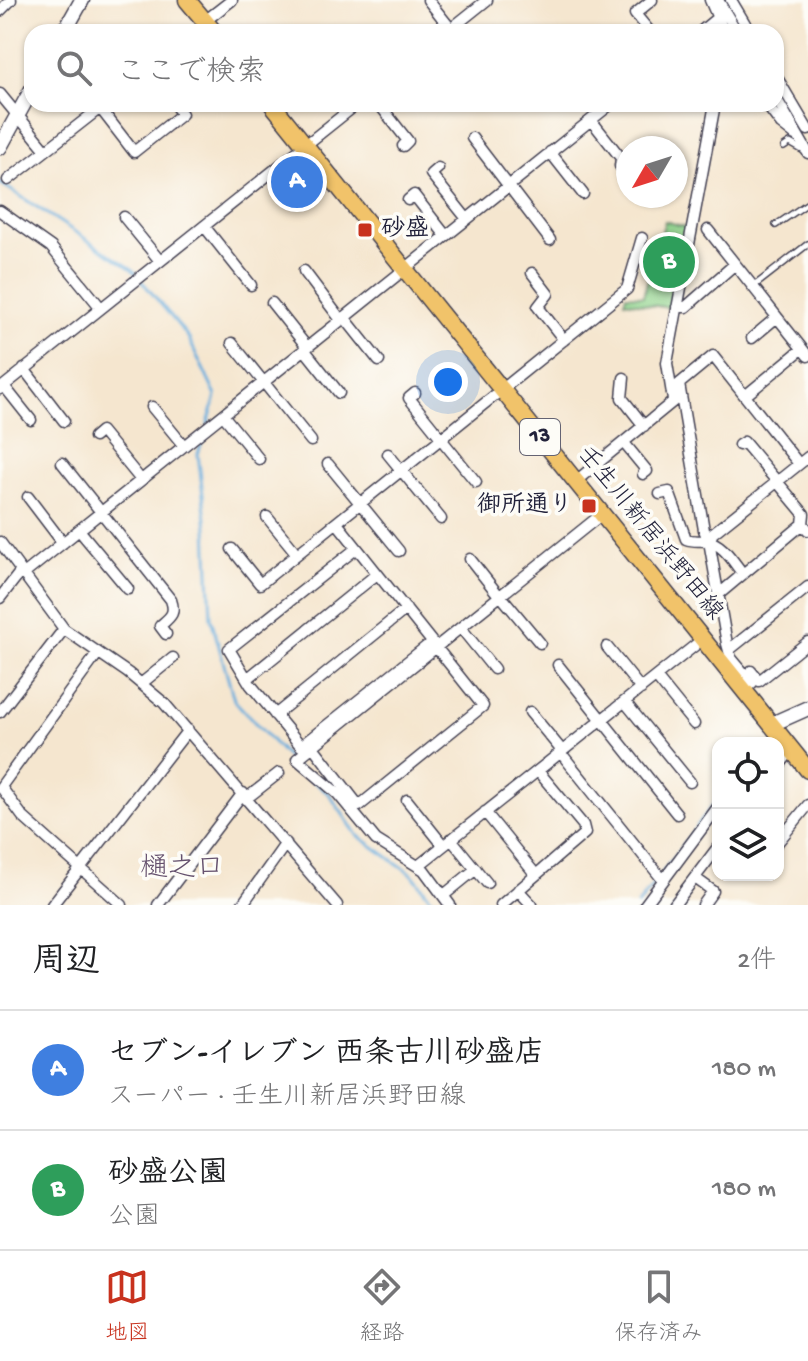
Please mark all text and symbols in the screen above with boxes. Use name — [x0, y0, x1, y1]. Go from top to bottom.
search box — [24, 24, 784, 112]
icon: search — [52, 46, 96, 90]
text: ここで検索 — [116, 57, 266, 92]
north arrow — [616, 136, 688, 208]
pin: A — [271, 152, 323, 212]
place label: 砂盛 — [381, 215, 429, 245]
marker: 砂盛 — [356, 221, 374, 239]
pin: B — [643, 232, 695, 292]
your location — [428, 362, 468, 402]
road number: 13 — [520, 419, 560, 455]
street label: 壬生川新居浜野田線 — [570, 440, 729, 627]
place label: 御所通り — [477, 491, 573, 521]
marker: 御所通り — [580, 497, 598, 515]
map controls — [712, 737, 784, 881]
button: locate — [712, 737, 784, 809]
button: layers — [712, 809, 784, 881]
district label: 樋之口 — [140, 853, 224, 886]
text: 周辺 — [32, 944, 100, 984]
text: 2件 — [737, 947, 776, 978]
text: セブン-イレブン 西条古川砂盛店 — [108, 1038, 545, 1073]
text: A — [50, 1055, 66, 1086]
text: 180 m — [712, 1055, 776, 1086]
text: スーパー · 壬生川新居浜野田線 — [108, 1083, 465, 1114]
text: 砂盛公園 — [108, 1158, 228, 1193]
text: B — [51, 1175, 65, 1206]
text: 180 m — [712, 1175, 776, 1206]
text: 公園 — [108, 1203, 160, 1234]
tab: 地図 — [105, 1265, 149, 1348]
tab: 経路 — [360, 1265, 404, 1348]
tab: 保存済み — [615, 1265, 703, 1348]

